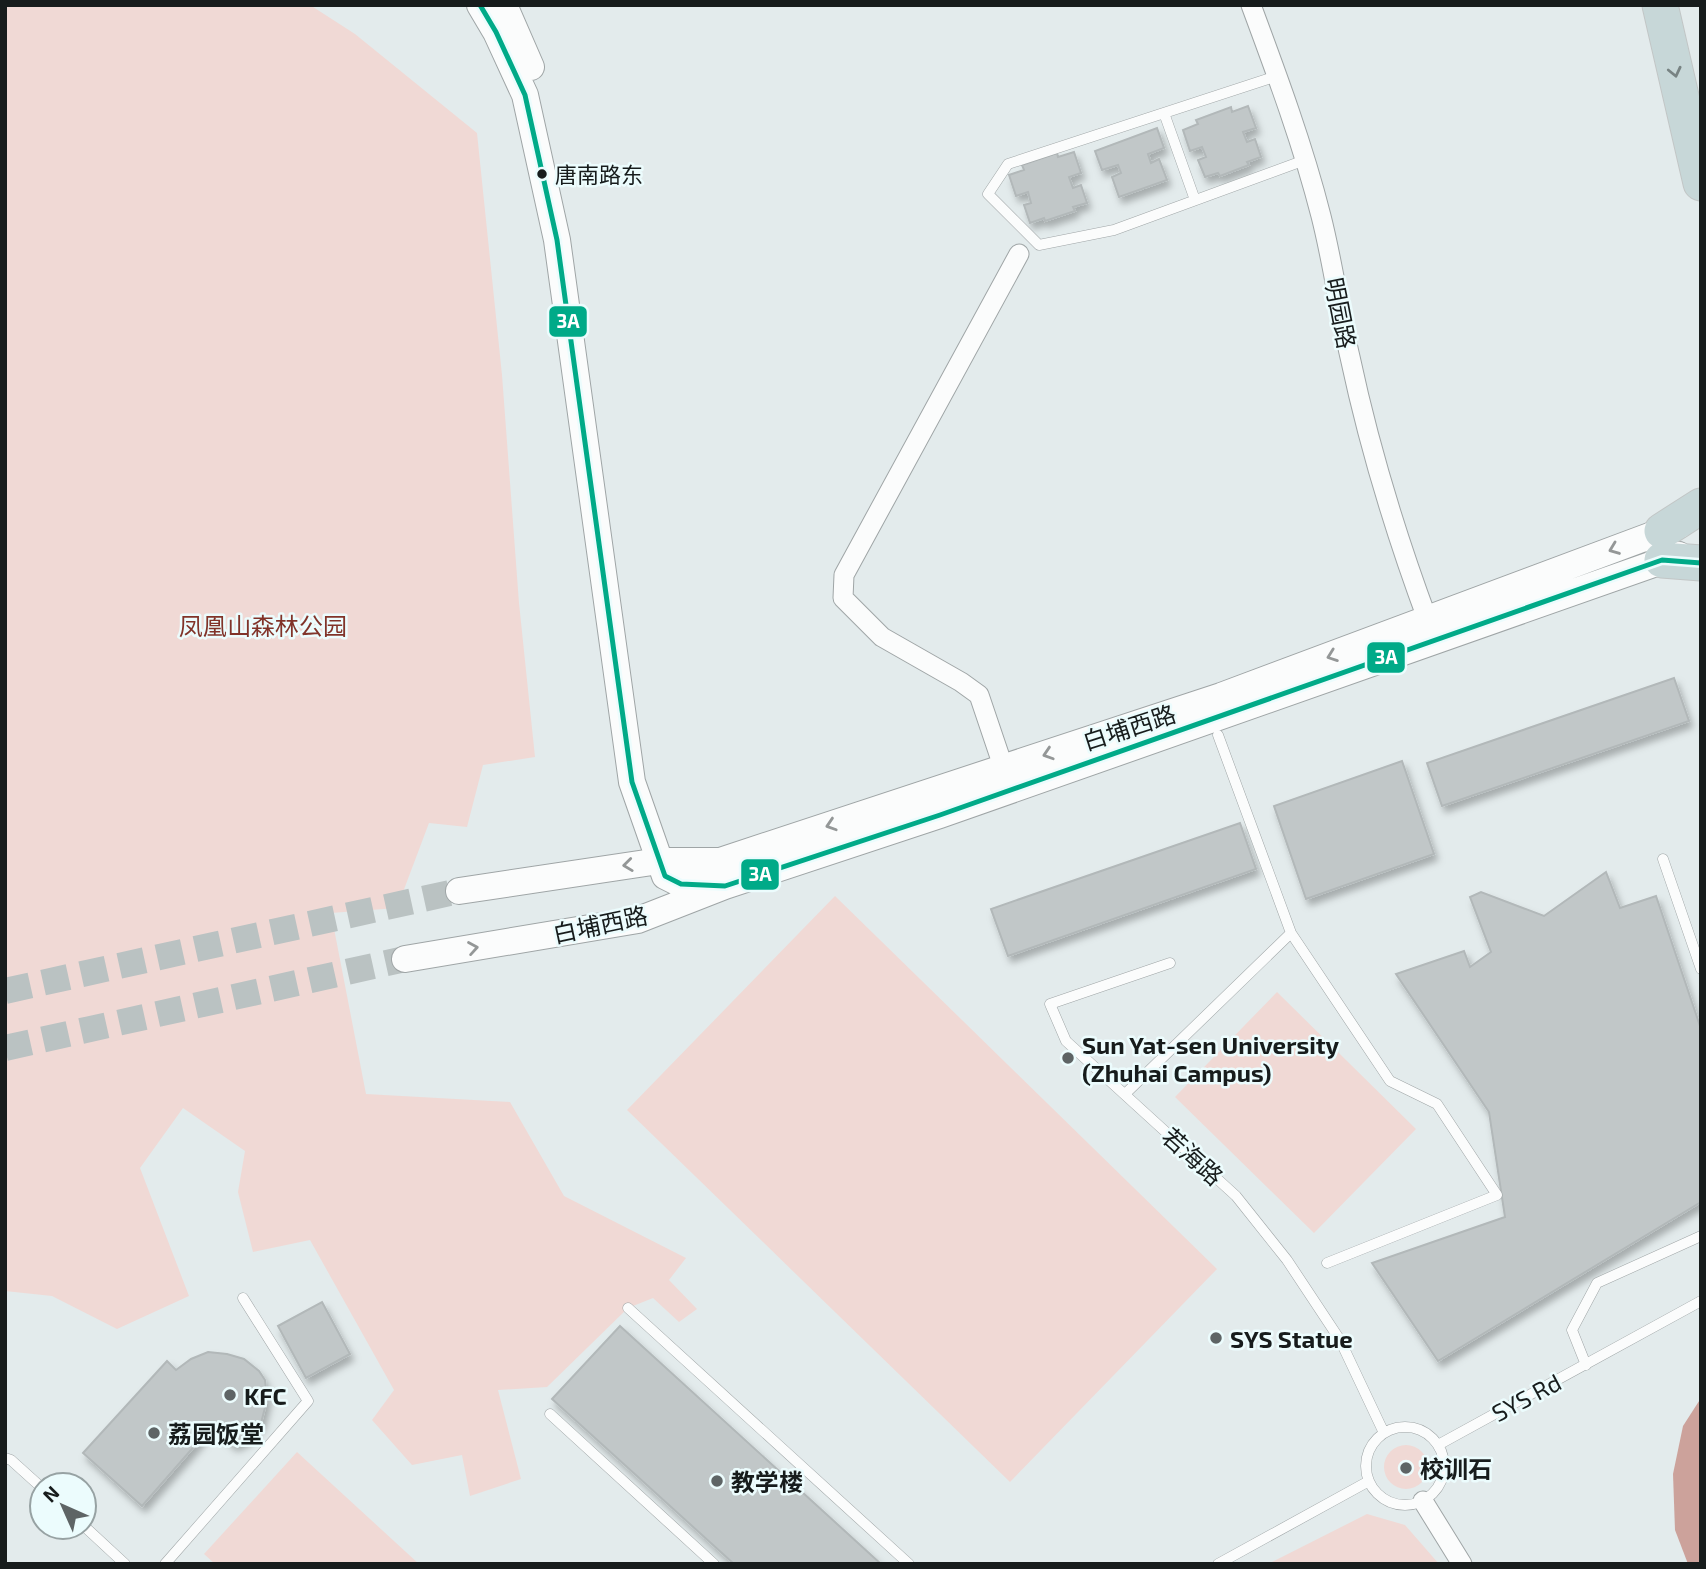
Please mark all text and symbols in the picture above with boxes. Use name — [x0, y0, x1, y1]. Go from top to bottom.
one-way arrow — [1667, 66, 1682, 78]
place label: 唐南路东 — [555, 161, 643, 187]
marker: 唐南路东 — [535, 167, 549, 181]
street label: 明园路 — [1320, 275, 1362, 351]
line badge: 3A — [548, 305, 588, 338]
text: 3A — [556, 309, 580, 332]
one-way arrow — [1608, 541, 1620, 555]
park label: 凤凰山森林公园 — [179, 611, 347, 640]
line badge: 3A — [1366, 641, 1406, 674]
text: 3A — [1374, 645, 1398, 668]
one-way arrow — [1327, 648, 1339, 662]
street label: 白埔西路 — [1079, 698, 1179, 756]
one-way arrow — [1042, 746, 1054, 760]
one-way arrow — [826, 817, 838, 831]
one-way arrow — [622, 857, 634, 872]
line badge: 3A — [740, 858, 780, 891]
text: 3A — [748, 862, 772, 885]
street label: 白埔西路 — [550, 900, 650, 948]
one-way arrow — [467, 941, 479, 956]
place label: Sun Yat-sen University (Zhuhai Campus) — [1082, 1030, 1340, 1087]
marker: Sun Yat-sen University (Zhuhai Campus) — [1060, 1050, 1076, 1066]
street label: 若海路 — [1157, 1121, 1229, 1191]
place label: SYS Statue — [1230, 1324, 1353, 1353]
marker: SYS Statue — [1208, 1330, 1224, 1346]
street label: SYS Rd — [1486, 1367, 1566, 1427]
place label: KFC — [244, 1381, 287, 1410]
marker: KFC — [222, 1387, 238, 1403]
place label: 荔园饭堂 — [168, 1419, 264, 1448]
marker: 荔园饭堂 — [146, 1425, 162, 1441]
place label: 校训石 — [1420, 1454, 1492, 1483]
marker: 校训石 — [1398, 1460, 1414, 1476]
place label: 教学楼 — [731, 1467, 803, 1496]
north arrow — [28, 1471, 98, 1541]
marker: 教学楼 — [709, 1473, 725, 1489]
text: N — [38, 1481, 64, 1507]

